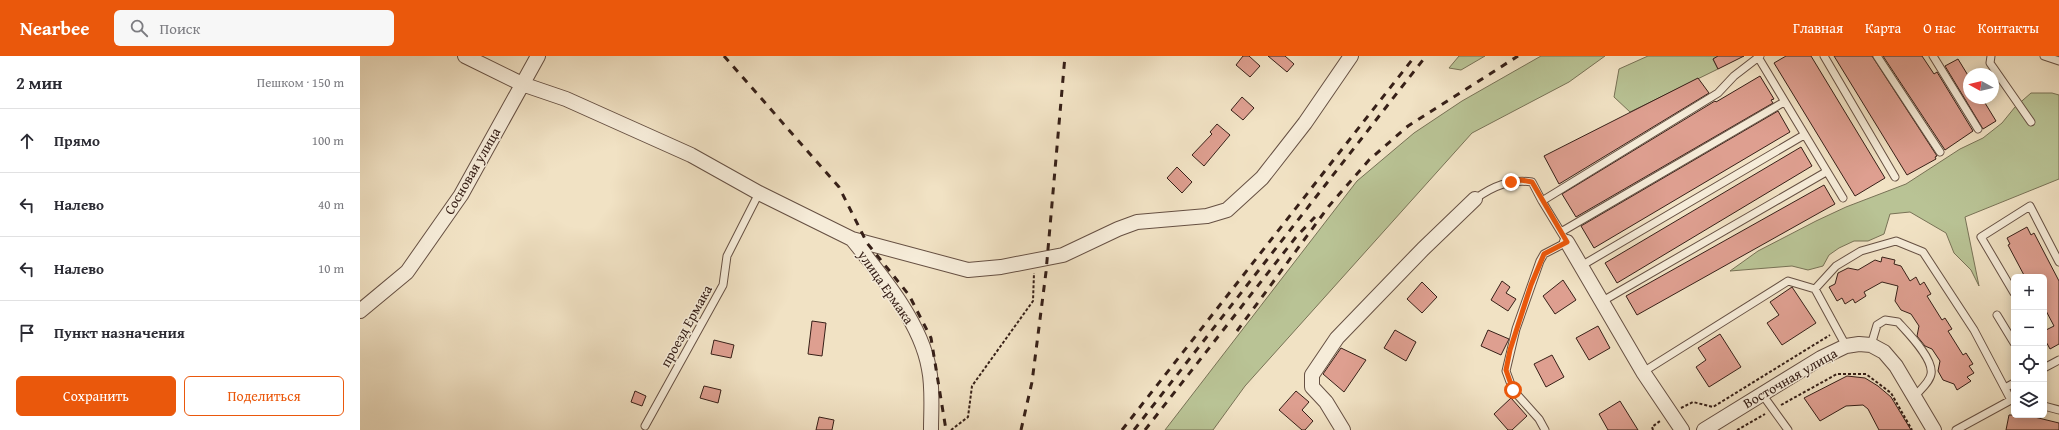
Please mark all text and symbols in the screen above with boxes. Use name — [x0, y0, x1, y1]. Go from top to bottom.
search box — [114, 10, 394, 46]
text: Nearbee — [20, 14, 90, 42]
icon: search — [128, 17, 150, 39]
text: Поиск — [160, 18, 200, 39]
text: Главная — [1793, 18, 1843, 38]
text: Карта — [1865, 18, 1901, 38]
text: О нас — [1923, 18, 1956, 38]
text: Контакты — [1978, 18, 2039, 38]
north arrow — [1963, 68, 1999, 104]
text: 2 мин — [16, 70, 62, 95]
text: Пешком · 150 m — [257, 73, 344, 92]
street label: Сосновая улица — [439, 123, 505, 218]
icon: ahead — [16, 130, 38, 152]
text: Прямо — [54, 130, 100, 151]
text: 100 m — [312, 131, 344, 150]
route end — [1502, 173, 1520, 191]
icon: left — [16, 194, 38, 216]
text: Налево — [54, 194, 104, 215]
text: 40 m — [318, 195, 344, 214]
street label: улица Ермака — [853, 245, 919, 328]
icon: left — [16, 258, 38, 280]
text: Налево — [54, 258, 104, 279]
text: 10 m — [318, 259, 344, 278]
map controls — [2011, 274, 2047, 418]
button: + — [2011, 274, 2047, 310]
street label: проезд Ермака — [655, 281, 717, 371]
button: − — [2011, 310, 2047, 346]
icon: arrive — [16, 322, 38, 344]
text: Пункт назначения — [54, 322, 185, 343]
street label: Восточная улица — [1739, 343, 1841, 413]
button: locate — [2011, 346, 2047, 382]
button: Сохранить — [16, 376, 176, 416]
button: Поделиться — [184, 376, 344, 416]
route start — [1504, 381, 1522, 399]
button: layers — [2011, 382, 2047, 418]

